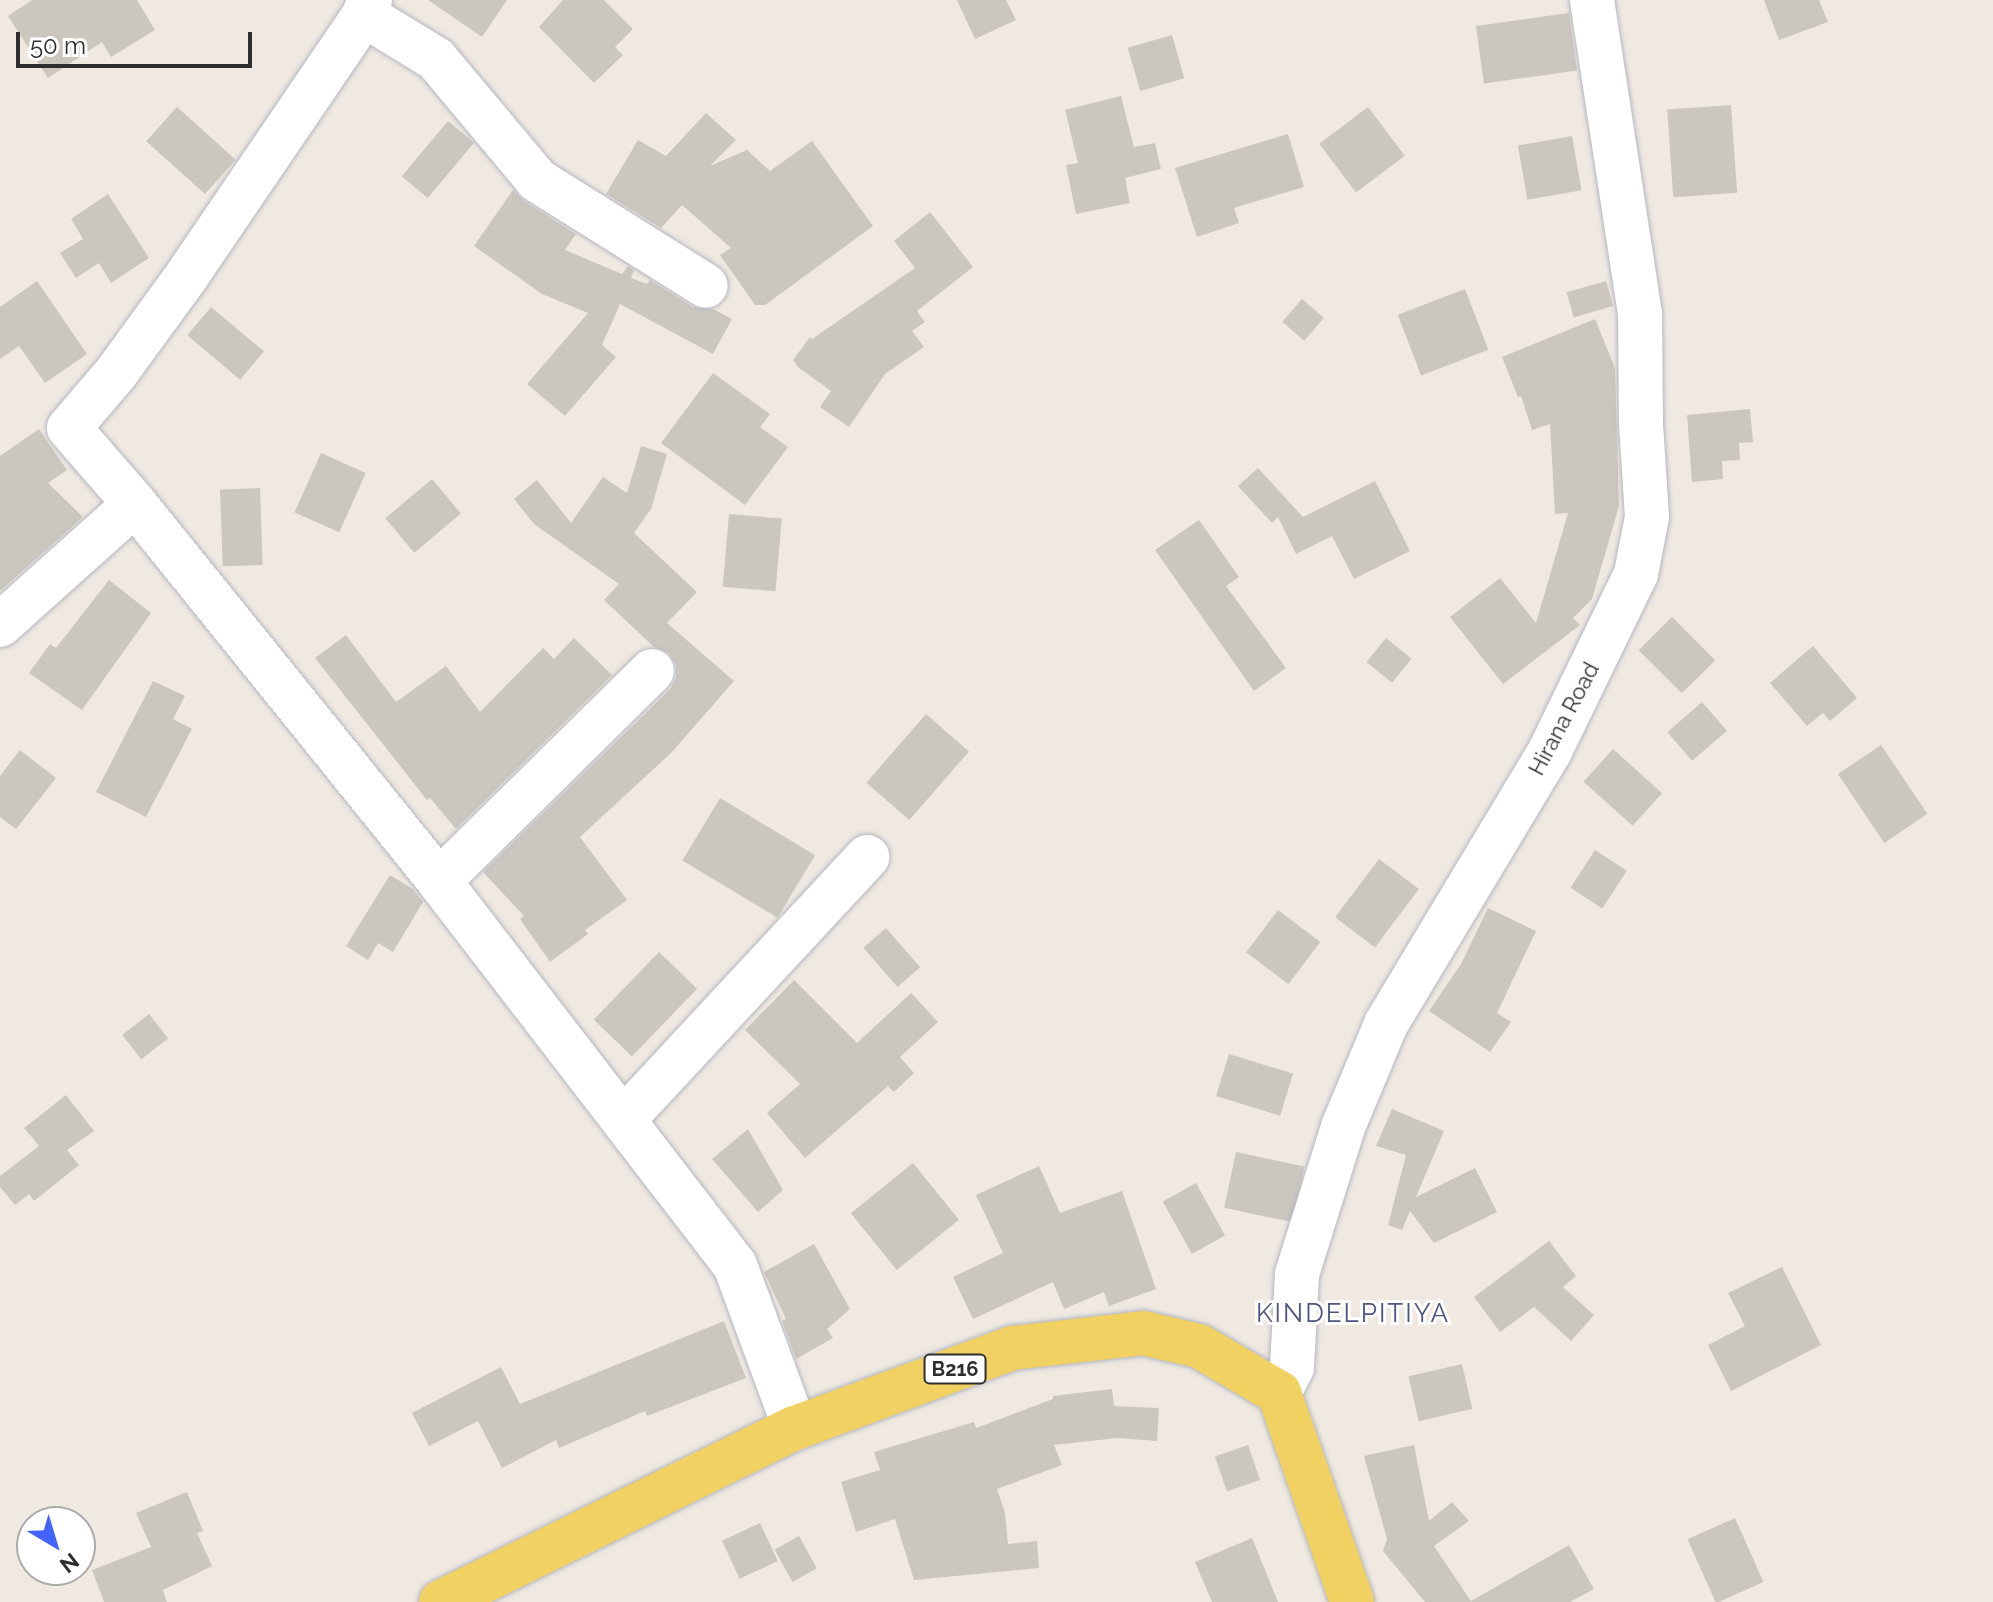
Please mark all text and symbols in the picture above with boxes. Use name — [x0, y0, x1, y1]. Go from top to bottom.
scale bar — [20, 16, 256, 66]
text: 50 m — [30, 31, 86, 60]
street label: Hirana Road — [1523, 658, 1605, 780]
district label: KINDELPITIYA — [1256, 1298, 1450, 1330]
road number: B216 — [923, 1353, 987, 1385]
north arrow — [16, 1506, 96, 1586]
text: N — [55, 1548, 84, 1579]

